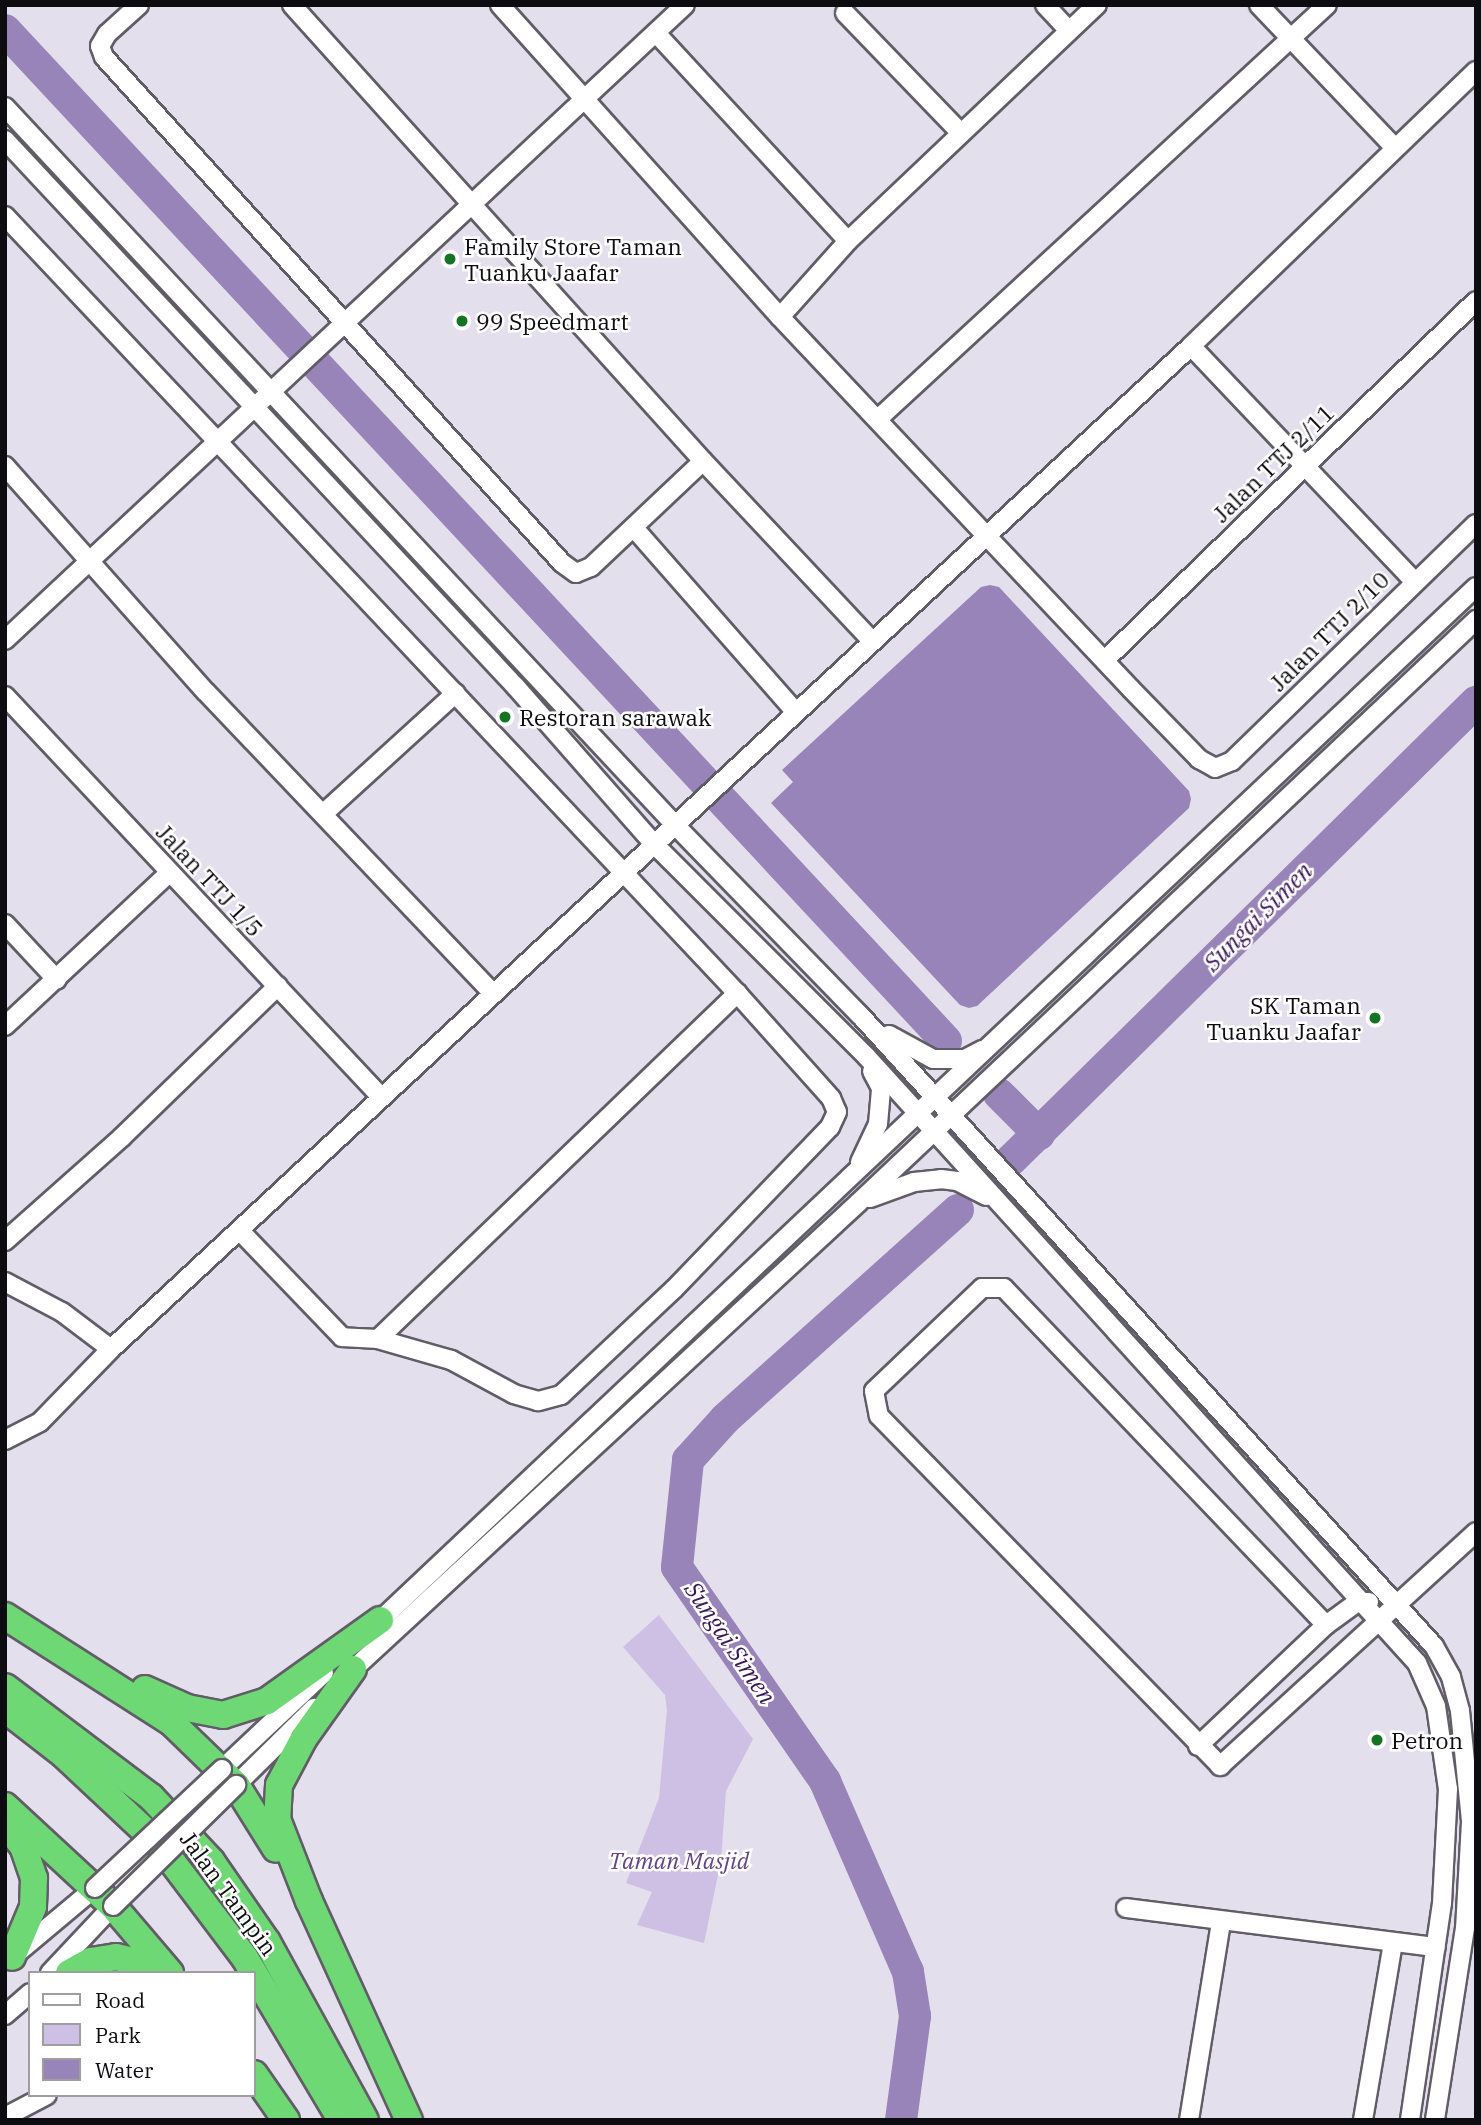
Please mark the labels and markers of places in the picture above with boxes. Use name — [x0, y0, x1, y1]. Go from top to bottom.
place label: Family Store Taman Tuanku Jaafar — [464, 232, 682, 286]
marker: Family Store Taman Tuanku Jaafar — [442, 251, 458, 267]
place label: 99 Speedmart — [476, 307, 629, 335]
marker: 99 Speedmart — [454, 313, 470, 329]
place label: Restoran sarawak — [519, 703, 711, 731]
marker: Restoran sarawak — [497, 709, 513, 725]
place label: SK Taman Tuanku Jaafar — [1206, 991, 1361, 1045]
marker: SK Taman Tuanku Jaafar — [1367, 1010, 1383, 1026]
place label: Petron — [1391, 1726, 1463, 1754]
marker: Petron — [1369, 1732, 1385, 1748]

